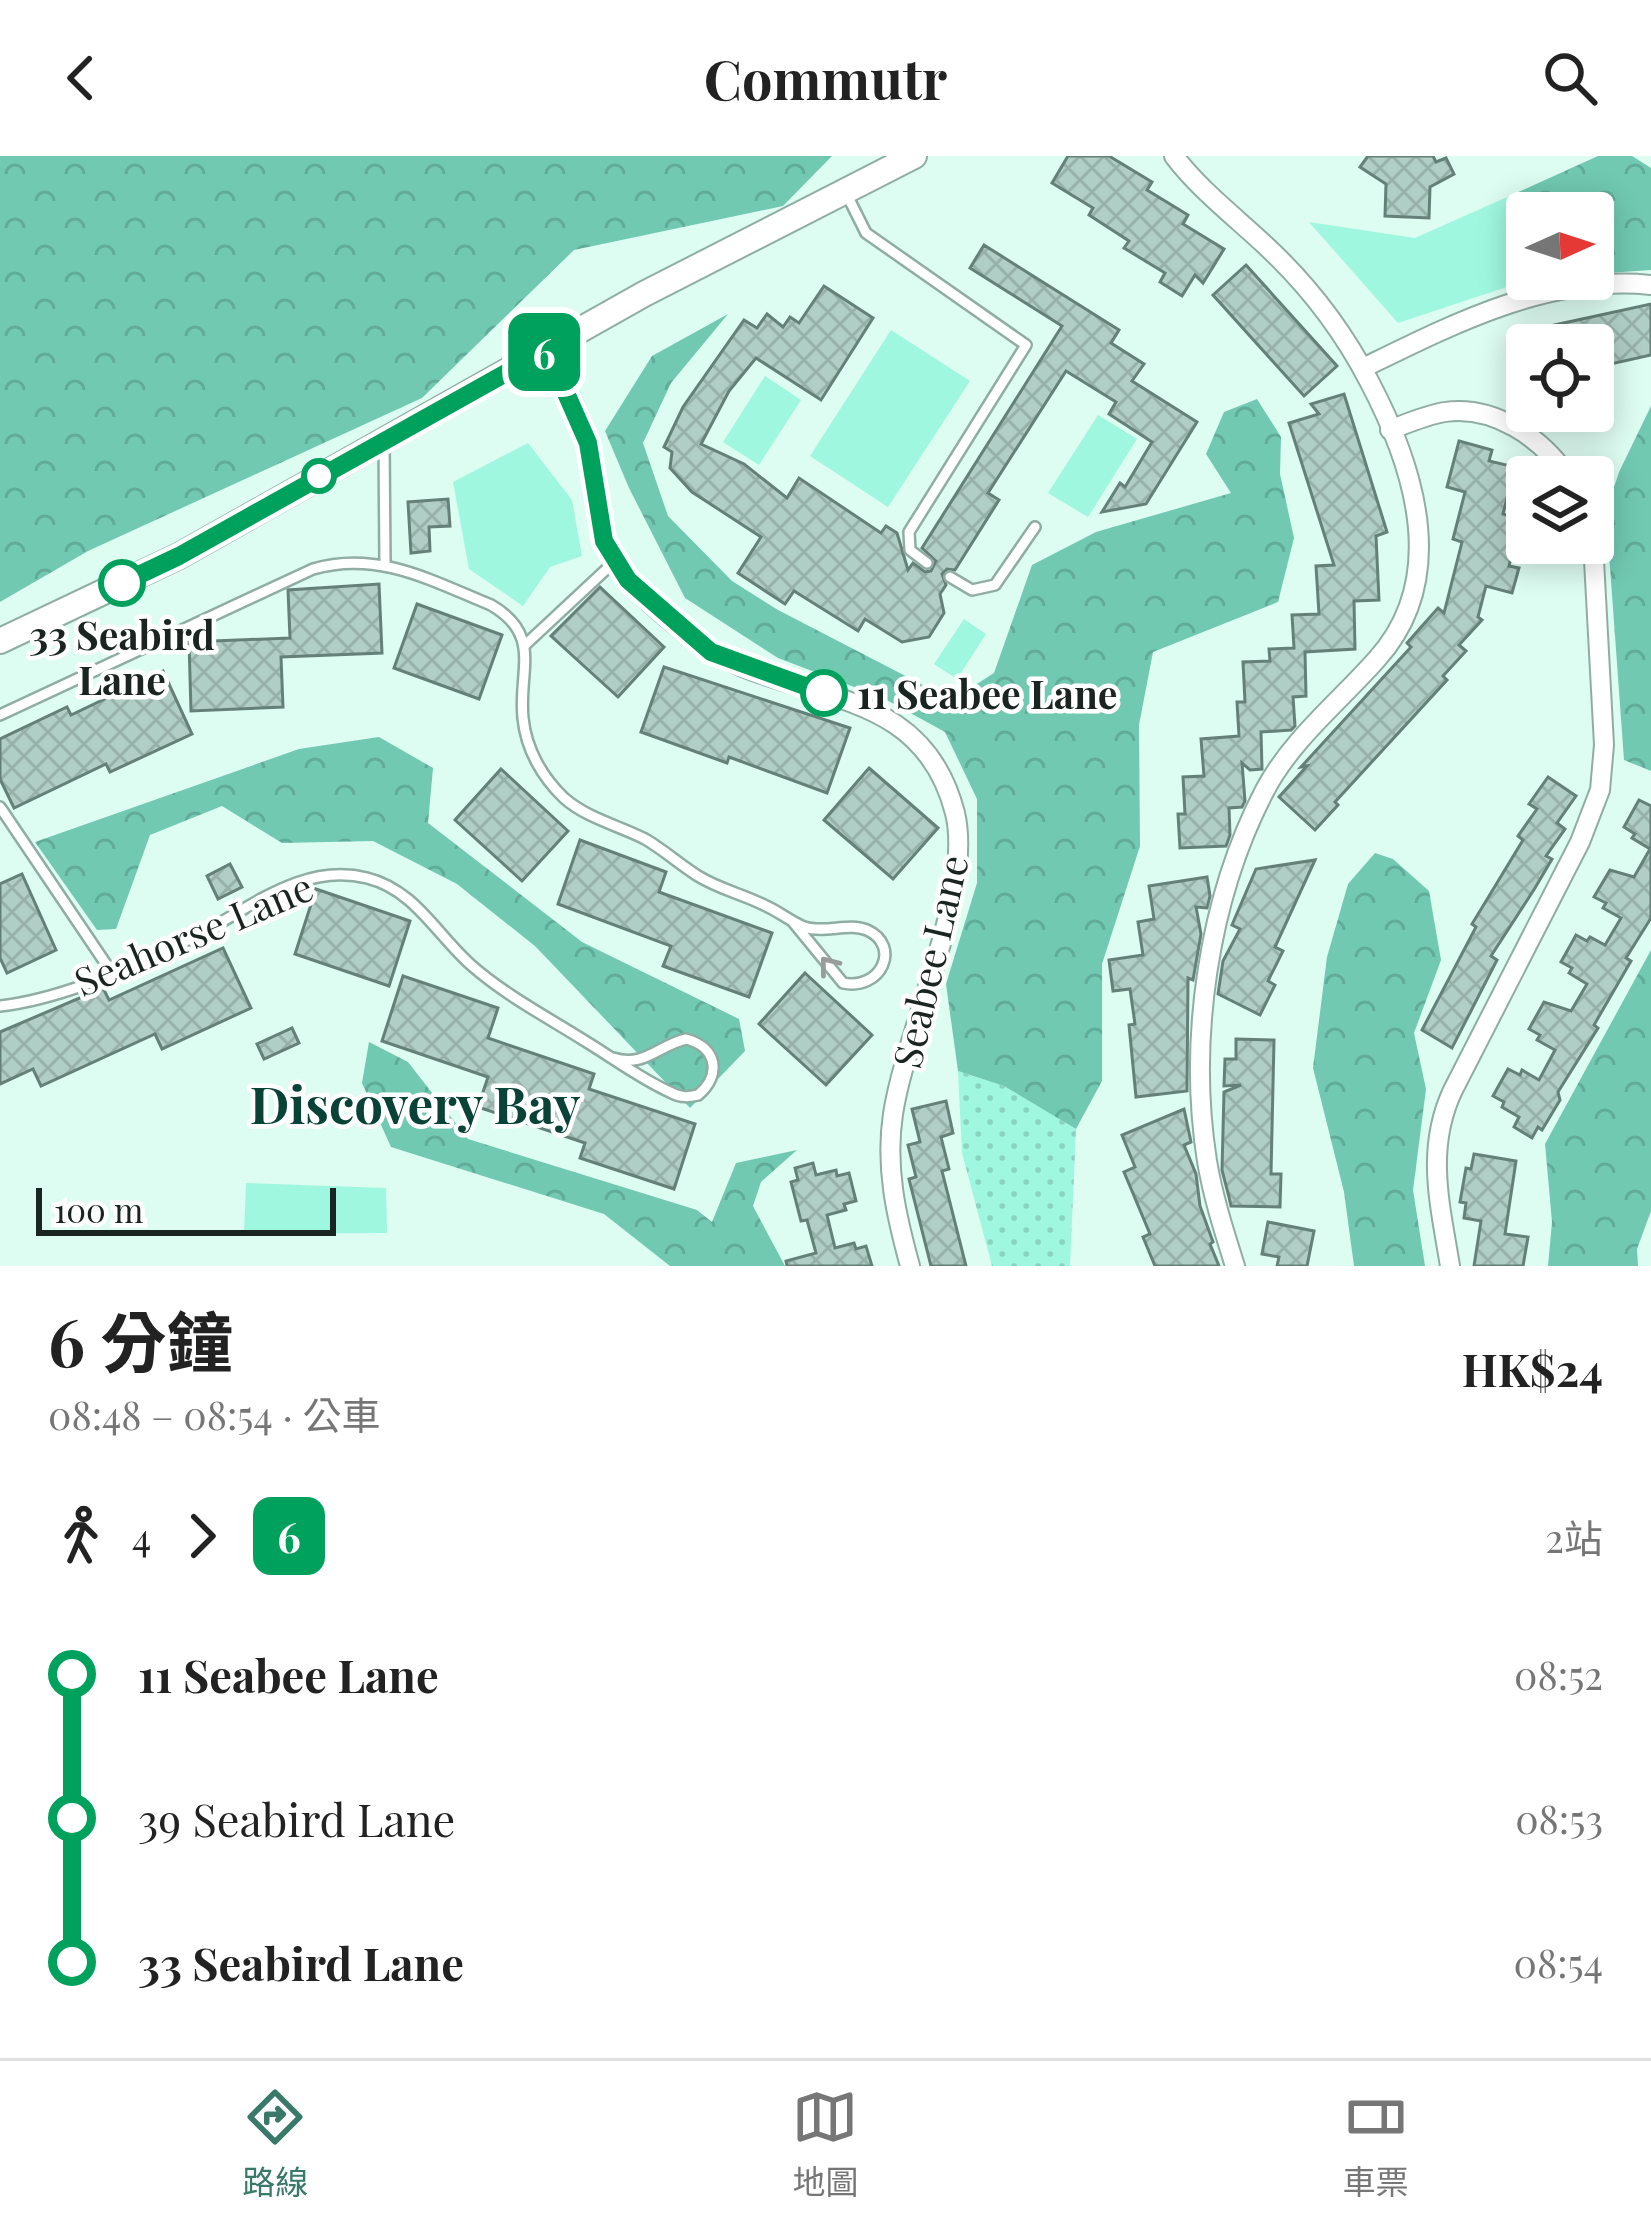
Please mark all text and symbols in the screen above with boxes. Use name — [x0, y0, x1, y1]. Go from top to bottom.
text: Commutr — [704, 42, 947, 114]
icon: back — [48, 45, 114, 111]
icon: search — [1537, 45, 1603, 111]
north arrow — [1506, 192, 1614, 300]
map controls — [1506, 192, 1614, 564]
line badge: 6 — [505, 313, 583, 391]
text: 6 — [532, 324, 556, 380]
button: locate — [1506, 324, 1614, 432]
button: layers — [1506, 456, 1614, 564]
unlabelled marker — [303, 460, 335, 492]
marker: 33 Seabird Lane — [100, 561, 144, 605]
place label: 33 Seabird Lane — [29, 608, 215, 705]
place label: 11 Seabee Lane — [857, 667, 1117, 719]
marker: 11 Seabee Lane — [802, 671, 846, 715]
street label: Seabee Lane — [879, 850, 979, 1072]
street label: Seahorse Lane — [66, 859, 320, 1007]
one-way arrow — [821, 956, 842, 978]
district label: Discovery Bay — [250, 1069, 581, 1137]
scale bar — [36, 1182, 336, 1235]
text: 100 m — [54, 1187, 143, 1231]
text: 6 分鐘 — [48, 1296, 232, 1384]
text: HK$24 — [1462, 1338, 1603, 1398]
text: 08:48 – 08:54 · 公車 — [48, 1388, 381, 1440]
icon: walk — [48, 1503, 114, 1569]
icon: forward — [169, 1503, 235, 1569]
text: 6 — [277, 1508, 301, 1564]
text: 4 — [132, 1510, 151, 1562]
text: 2站 — [1545, 1511, 1603, 1563]
text: 11 Seabee Lane — [138, 1644, 439, 1704]
text: 08:52 — [1514, 1648, 1603, 1700]
text: 39 Seabird Lane — [138, 1788, 455, 1848]
text: 08:53 — [1515, 1792, 1603, 1844]
text: 33 Seabird Lane — [138, 1932, 464, 1992]
text: 08:54 — [1513, 1936, 1603, 1988]
tab: 路線 — [242, 2084, 308, 2204]
tab: 地圖 — [792, 2084, 858, 2204]
tab: 車票 — [1343, 2084, 1409, 2204]

